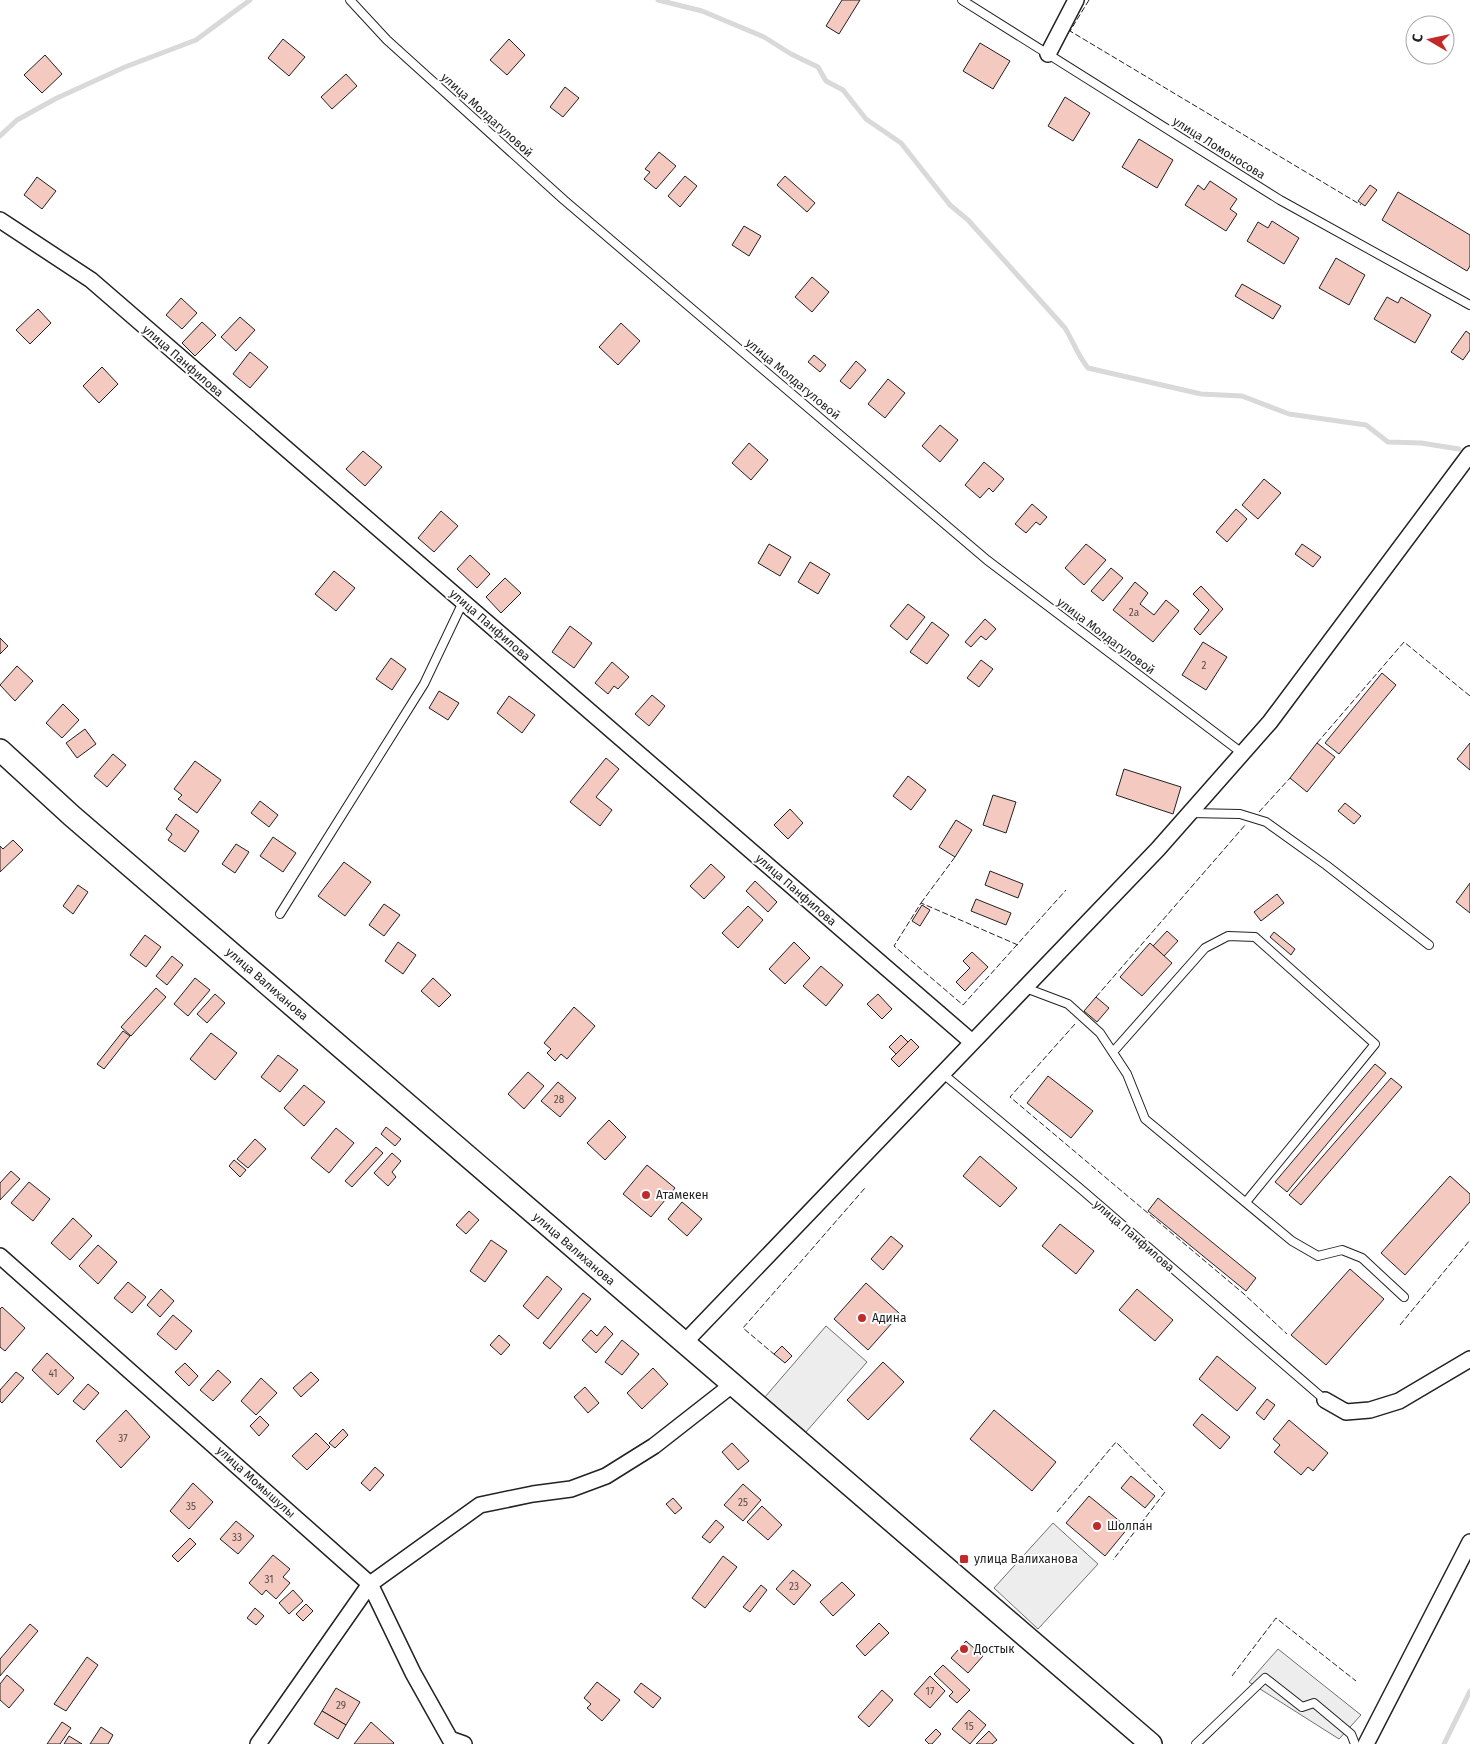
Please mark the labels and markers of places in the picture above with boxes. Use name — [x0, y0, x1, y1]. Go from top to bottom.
place label: Атамекен — [656, 1188, 709, 1202]
marker: Атамекен — [640, 1189, 652, 1201]
place label: Адина — [872, 1311, 906, 1325]
marker: Адина — [856, 1312, 868, 1324]
place label: Шолпан — [1107, 1519, 1153, 1533]
marker: Шолпан — [1091, 1520, 1103, 1532]
place label: улица Валиханова — [974, 1552, 1078, 1566]
marker: улица Валиханова — [958, 1553, 970, 1565]
place label: Достык — [973, 1642, 1015, 1656]
marker: Достык — [958, 1643, 970, 1655]

